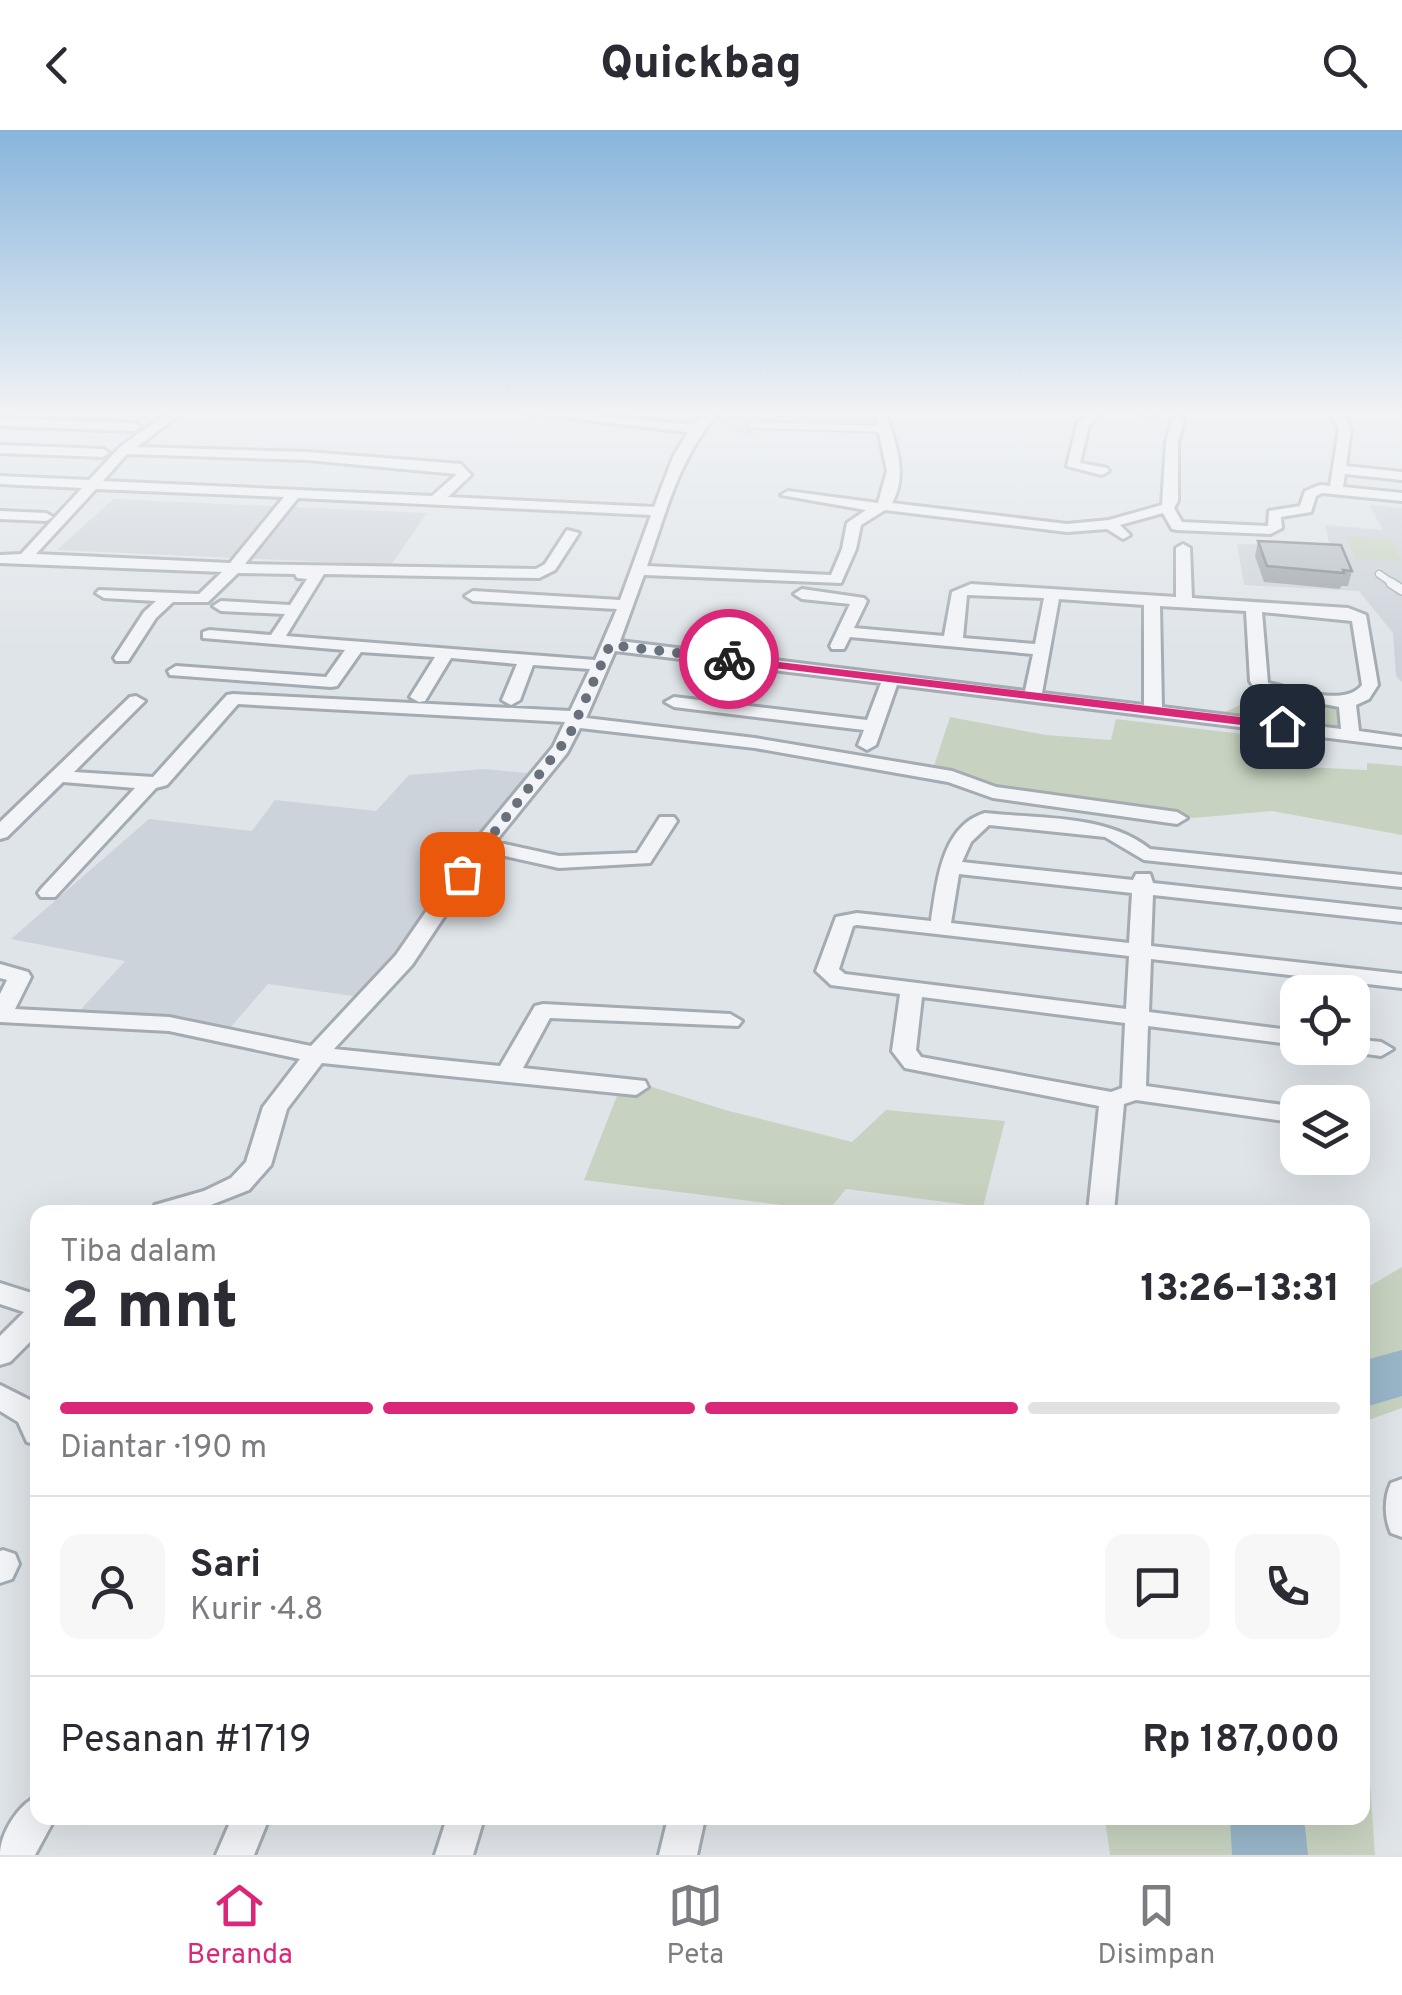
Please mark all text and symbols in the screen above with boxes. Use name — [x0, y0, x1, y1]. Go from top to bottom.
text: Quickbag — [600, 37, 802, 94]
icon: back — [30, 38, 85, 93]
icon: search — [1317, 38, 1372, 93]
courier — [679, 609, 779, 709]
icon: bike — [702, 632, 757, 687]
pin — [1240, 684, 1325, 769]
icon: home — [1255, 699, 1310, 754]
pin — [420, 832, 505, 917]
icon: bag — [435, 847, 490, 902]
map controls — [1280, 975, 1370, 1175]
button: locate — [1280, 975, 1370, 1065]
button: layers — [1280, 1085, 1370, 1175]
text: Tiba dalam — [60, 1233, 217, 1273]
text: 13:26–13:31 — [1141, 1266, 1340, 1315]
text: 2 mnt — [60, 1269, 238, 1351]
text: Diantar · 190 m — [60, 1429, 267, 1469]
button: person — [60, 1534, 165, 1639]
button: chat — [1105, 1534, 1210, 1639]
button: phone — [1235, 1534, 1340, 1639]
text: Sari — [190, 1542, 261, 1591]
text: Kurir · 4.8 — [190, 1591, 324, 1631]
text: Pesanan #1719 — [60, 1717, 312, 1766]
text: Rp 187,000 — [1142, 1717, 1340, 1766]
tab: Beranda — [187, 1878, 293, 1974]
tab: Peta — [666, 1878, 724, 1974]
tab: Disimpan — [1098, 1878, 1215, 1974]

